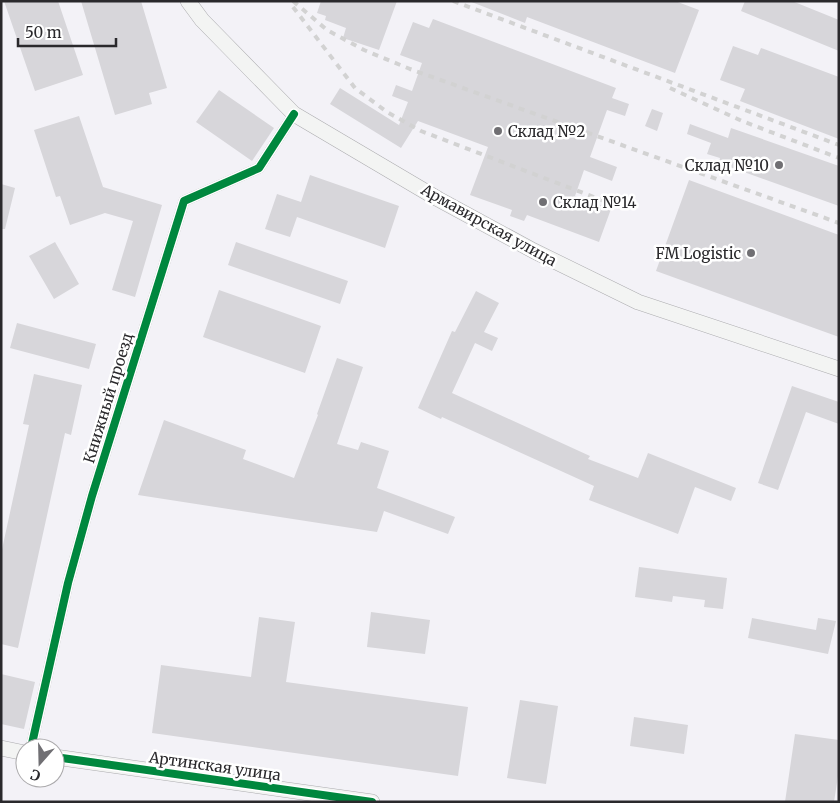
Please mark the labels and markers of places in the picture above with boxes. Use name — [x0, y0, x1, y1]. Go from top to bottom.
place label: Склад №2 — [508, 122, 586, 141]
marker: Склад №2 — [492, 125, 504, 137]
place label: Склад №10 — [685, 156, 769, 175]
marker: Склад №10 — [773, 159, 785, 171]
place label: Склад №14 — [553, 193, 637, 212]
marker: Склад №14 — [537, 196, 549, 208]
place label: FM Logistic — [656, 244, 741, 263]
marker: FM Logistic — [745, 247, 757, 259]

